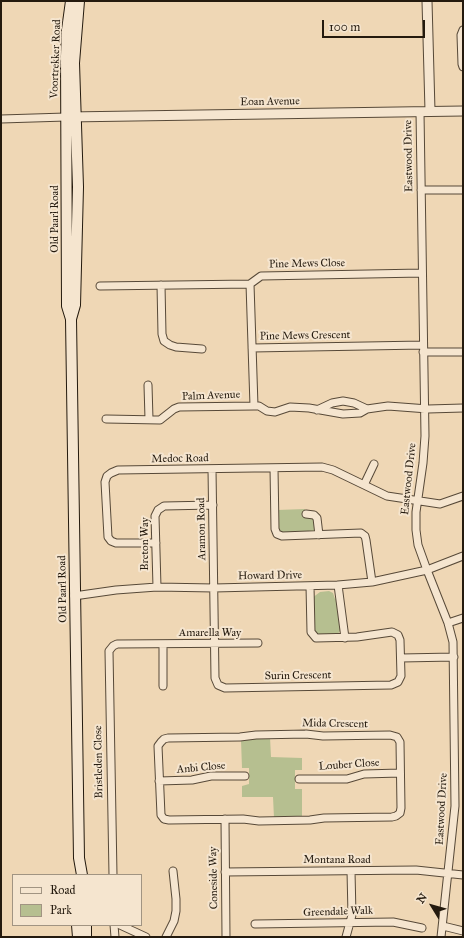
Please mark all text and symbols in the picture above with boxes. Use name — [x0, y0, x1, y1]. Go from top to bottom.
scale bar — [324, 12, 427, 38]
street label: Voortrekker Road — [48, 19, 64, 99]
text: 100 m — [329, 20, 360, 34]
street label: Eoan Avenue — [240, 95, 300, 109]
street label: Eastwood Drive — [402, 120, 416, 192]
street label: Old Paarl Road — [48, 185, 62, 253]
street label: Pine Mews Close — [269, 257, 345, 271]
street label: Pine Mews Crescent — [260, 329, 350, 343]
street label: Palm Avenue — [182, 388, 240, 404]
street label: Eastwood Drive — [399, 442, 419, 516]
street label: Medoc Road — [151, 452, 209, 466]
street label: Aramon Road — [195, 498, 209, 560]
street label: Breton Way — [138, 517, 152, 571]
street label: Old Paarl Road — [56, 555, 70, 623]
street label: Howard Drive — [238, 569, 302, 583]
street label: Amarella Way — [179, 626, 241, 640]
street label: Surin Crescent — [264, 669, 332, 683]
street label: Mida Crescent — [302, 717, 368, 731]
street label: Bristleden Close — [92, 725, 106, 799]
street label: Louber Close — [318, 756, 380, 774]
street label: Anbi Close — [176, 759, 226, 777]
street label: Eastwood Drive — [434, 773, 450, 845]
street label: Coneside Way — [207, 847, 221, 909]
street label: Montana Road — [303, 853, 371, 867]
legend — [12, 874, 142, 926]
text: Road — [50, 883, 76, 897]
north arrow — [412, 886, 452, 926]
text: N — [414, 891, 430, 906]
text: Park — [50, 903, 72, 917]
street label: Greendale Walk — [303, 904, 373, 920]

